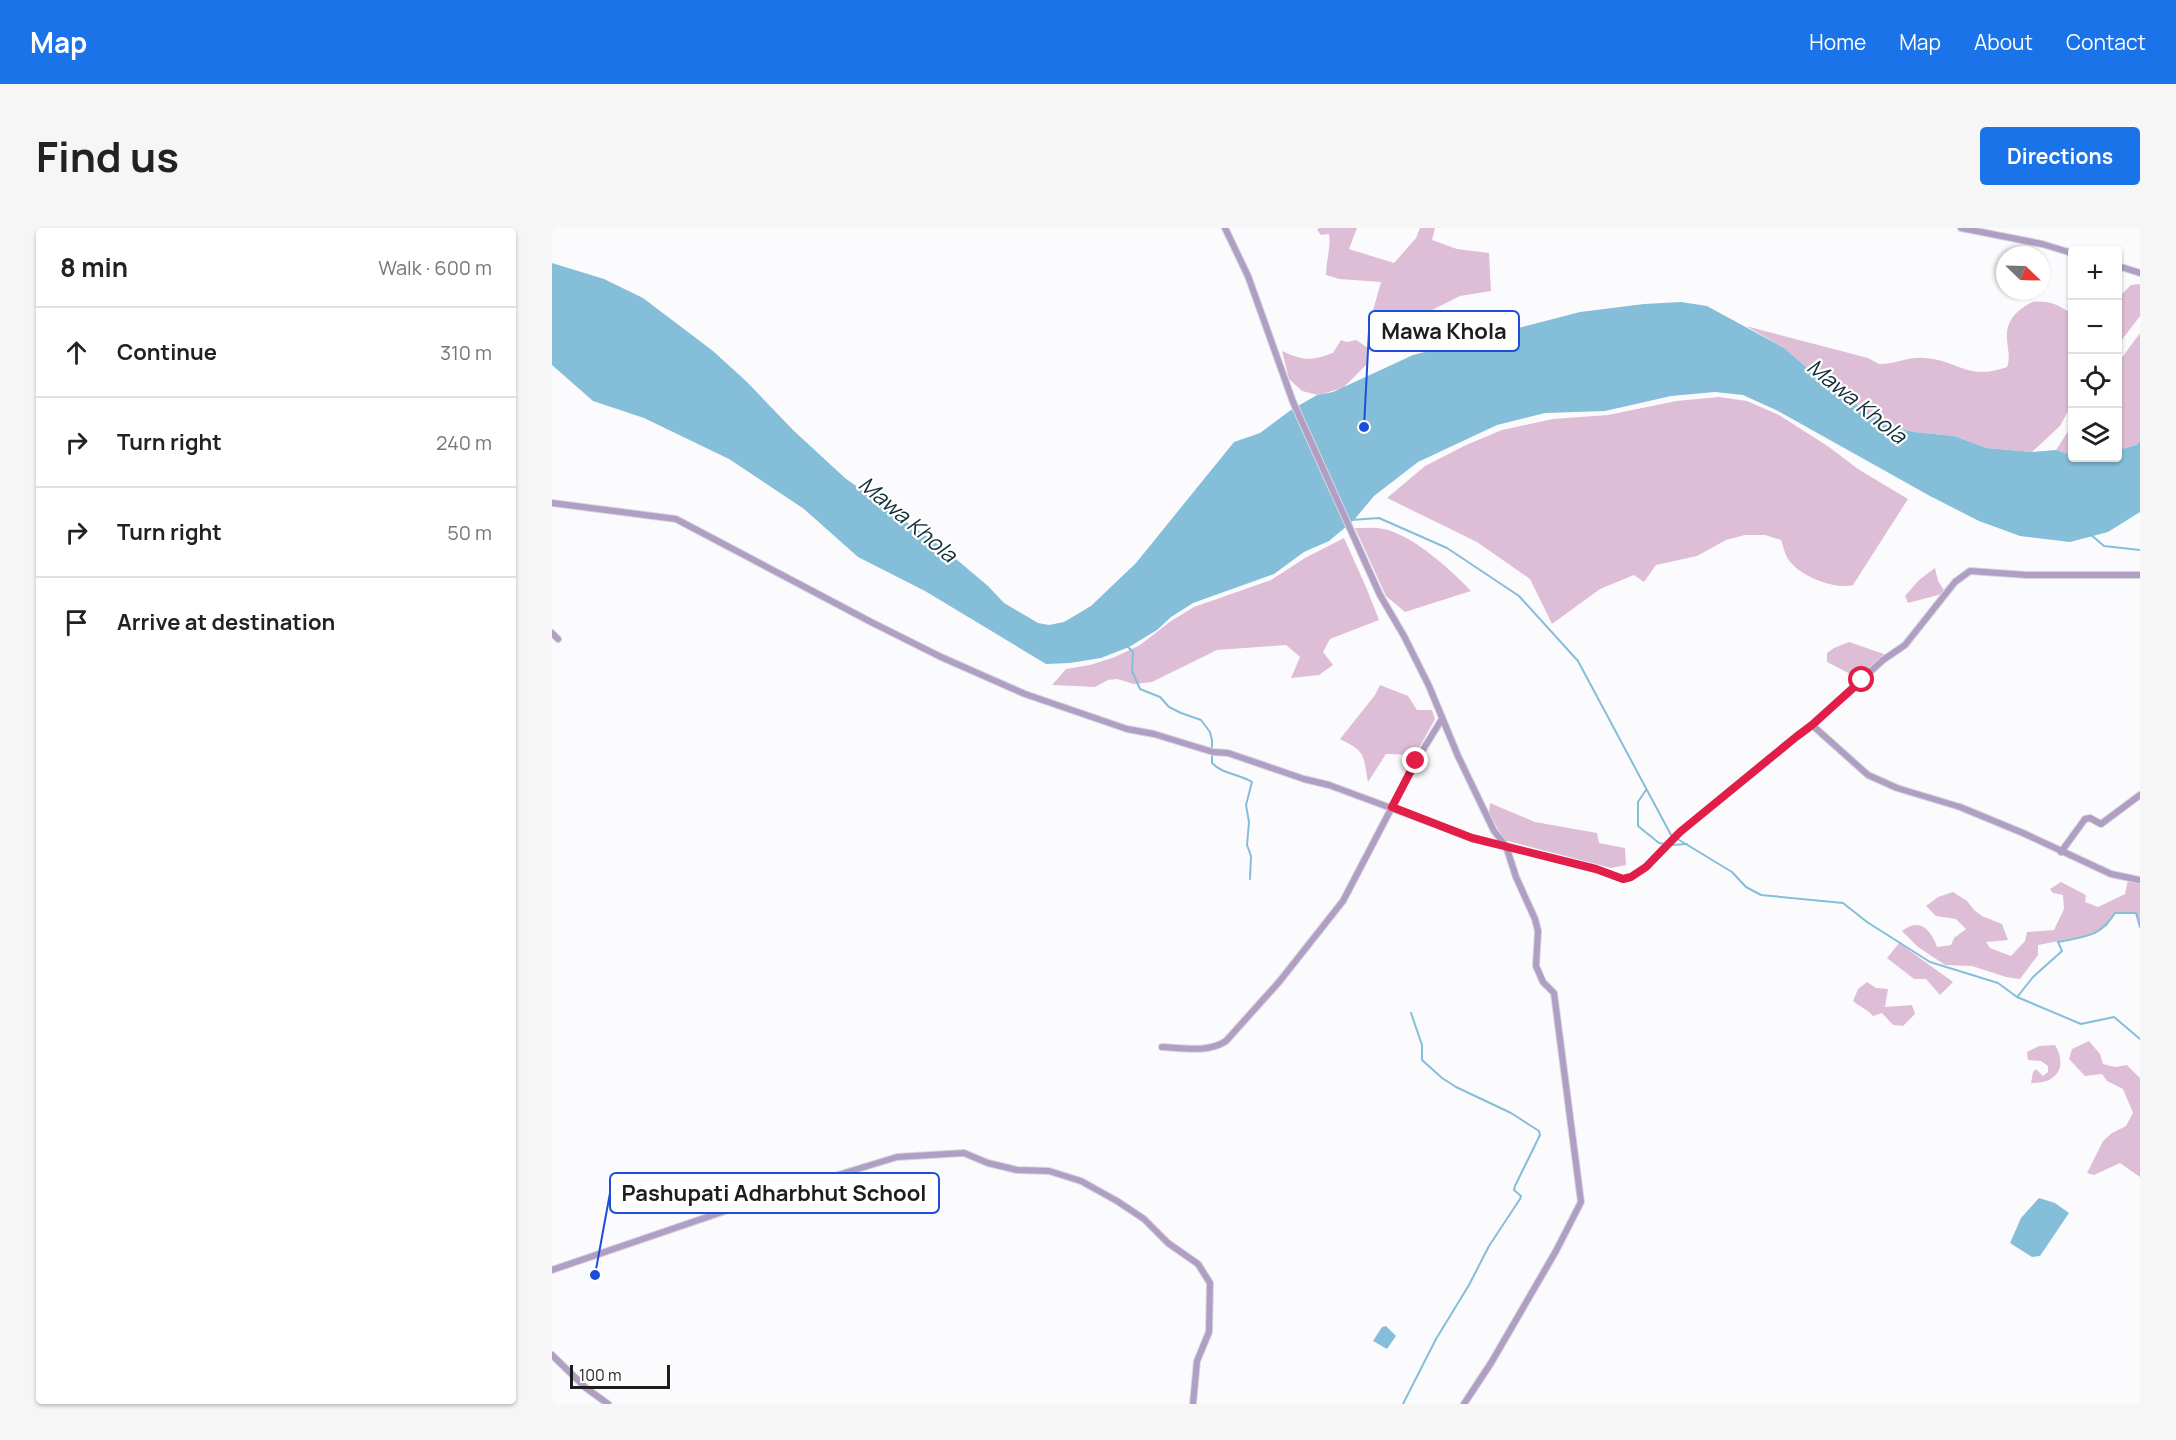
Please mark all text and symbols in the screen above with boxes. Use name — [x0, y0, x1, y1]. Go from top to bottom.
text: Map — [30, 23, 87, 61]
text: Home — [1809, 28, 1866, 56]
text: Map — [1899, 28, 1941, 56]
text: About — [1974, 28, 2033, 56]
text: Contact — [2066, 28, 2146, 56]
text: Find us — [36, 127, 179, 185]
button: Directions — [1980, 127, 2140, 185]
north arrow — [1996, 246, 2050, 300]
map controls — [2068, 246, 2122, 462]
button: + — [2068, 246, 2122, 300]
text: 8 min — [60, 249, 128, 285]
text: Walk · 600 m — [378, 254, 492, 281]
button: − — [2068, 300, 2122, 354]
callout: Mawa Khola — [1369, 311, 1519, 351]
text: Mawa Khola — [1381, 316, 1507, 346]
icon: ahead — [60, 336, 93, 369]
text: Continue — [117, 337, 217, 367]
text: 310 m — [440, 339, 492, 366]
water label: Mawa Khola — [1801, 352, 1914, 451]
button: locate — [2068, 354, 2122, 408]
button: layers — [2068, 408, 2122, 462]
icon: right — [60, 426, 93, 459]
text: Turn right — [117, 427, 222, 457]
text: 240 m — [436, 429, 492, 456]
water label: Mawa Khola — [853, 469, 965, 570]
icon: right — [60, 516, 93, 549]
text: Turn right — [117, 517, 222, 547]
text: 50 m — [447, 519, 492, 546]
icon: arrive — [60, 606, 93, 639]
text: Arrive at destination — [117, 607, 335, 637]
route start — [1848, 666, 1874, 692]
route end — [1402, 747, 1428, 773]
callout: Pashupati Adharbhut School — [610, 1173, 939, 1213]
text: Pashupati Adharbhut School — [622, 1178, 926, 1208]
scale bar — [570, 1362, 670, 1390]
text: 100 m — [579, 1364, 622, 1386]

